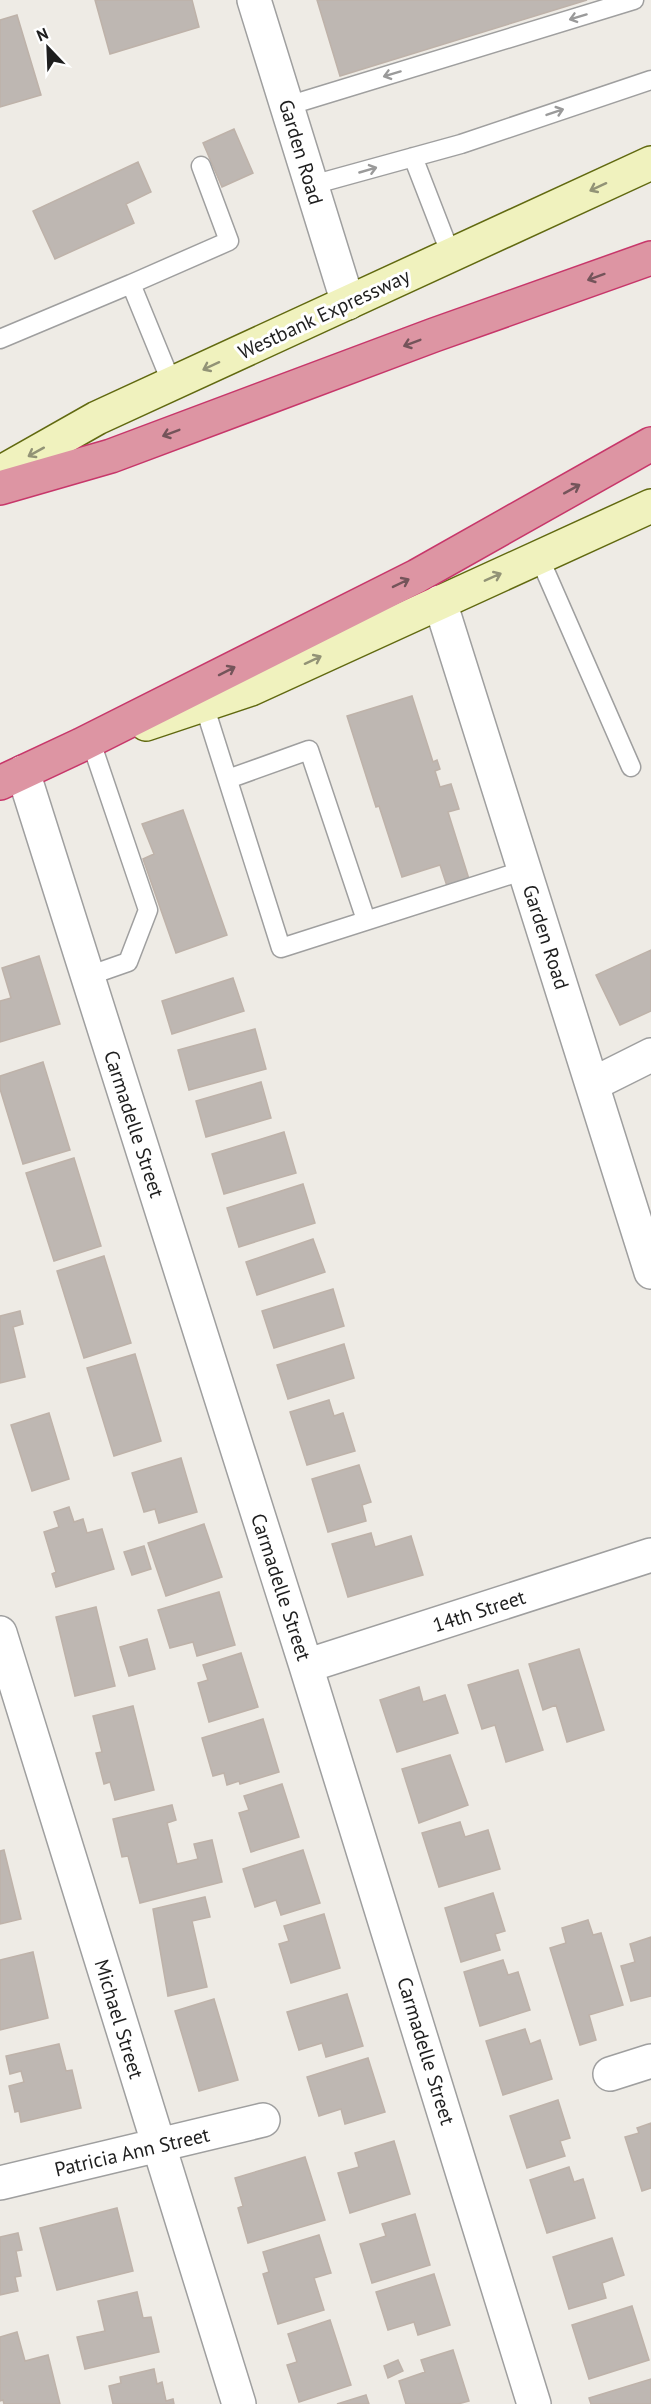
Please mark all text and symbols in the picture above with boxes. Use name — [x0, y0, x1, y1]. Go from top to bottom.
one-way arrow — [569, 12, 588, 23]
north arrow — [18, 18, 78, 78]
text: N — [33, 23, 51, 45]
one-way arrow — [383, 69, 402, 80]
street label: Garden Road — [273, 96, 329, 208]
one-way arrow — [545, 106, 563, 117]
one-way arrow — [358, 163, 377, 175]
one-way arrow — [589, 182, 607, 194]
street label: Westbank Expressway — [234, 262, 415, 365]
one-way arrow — [587, 273, 606, 284]
one-way arrow — [403, 338, 422, 349]
one-way arrow — [203, 361, 221, 372]
one-way arrow — [162, 429, 181, 440]
one-way arrow — [28, 447, 46, 458]
one-way arrow — [562, 483, 580, 494]
one-way arrow — [484, 571, 502, 583]
one-way arrow — [392, 577, 410, 589]
one-way arrow — [304, 654, 322, 665]
one-way arrow — [217, 664, 235, 676]
street label: Garden Road — [517, 881, 575, 993]
street label: Carmadelle Street — [98, 1047, 170, 1201]
street label: Carmadelle Street — [245, 1510, 317, 1664]
street label: 14th Street — [429, 1584, 529, 1638]
street label: Michael Street — [89, 1956, 150, 2082]
street label: Carmadelle Street — [391, 1974, 461, 2128]
street label: Patricia Ann Street — [52, 2121, 212, 2182]

